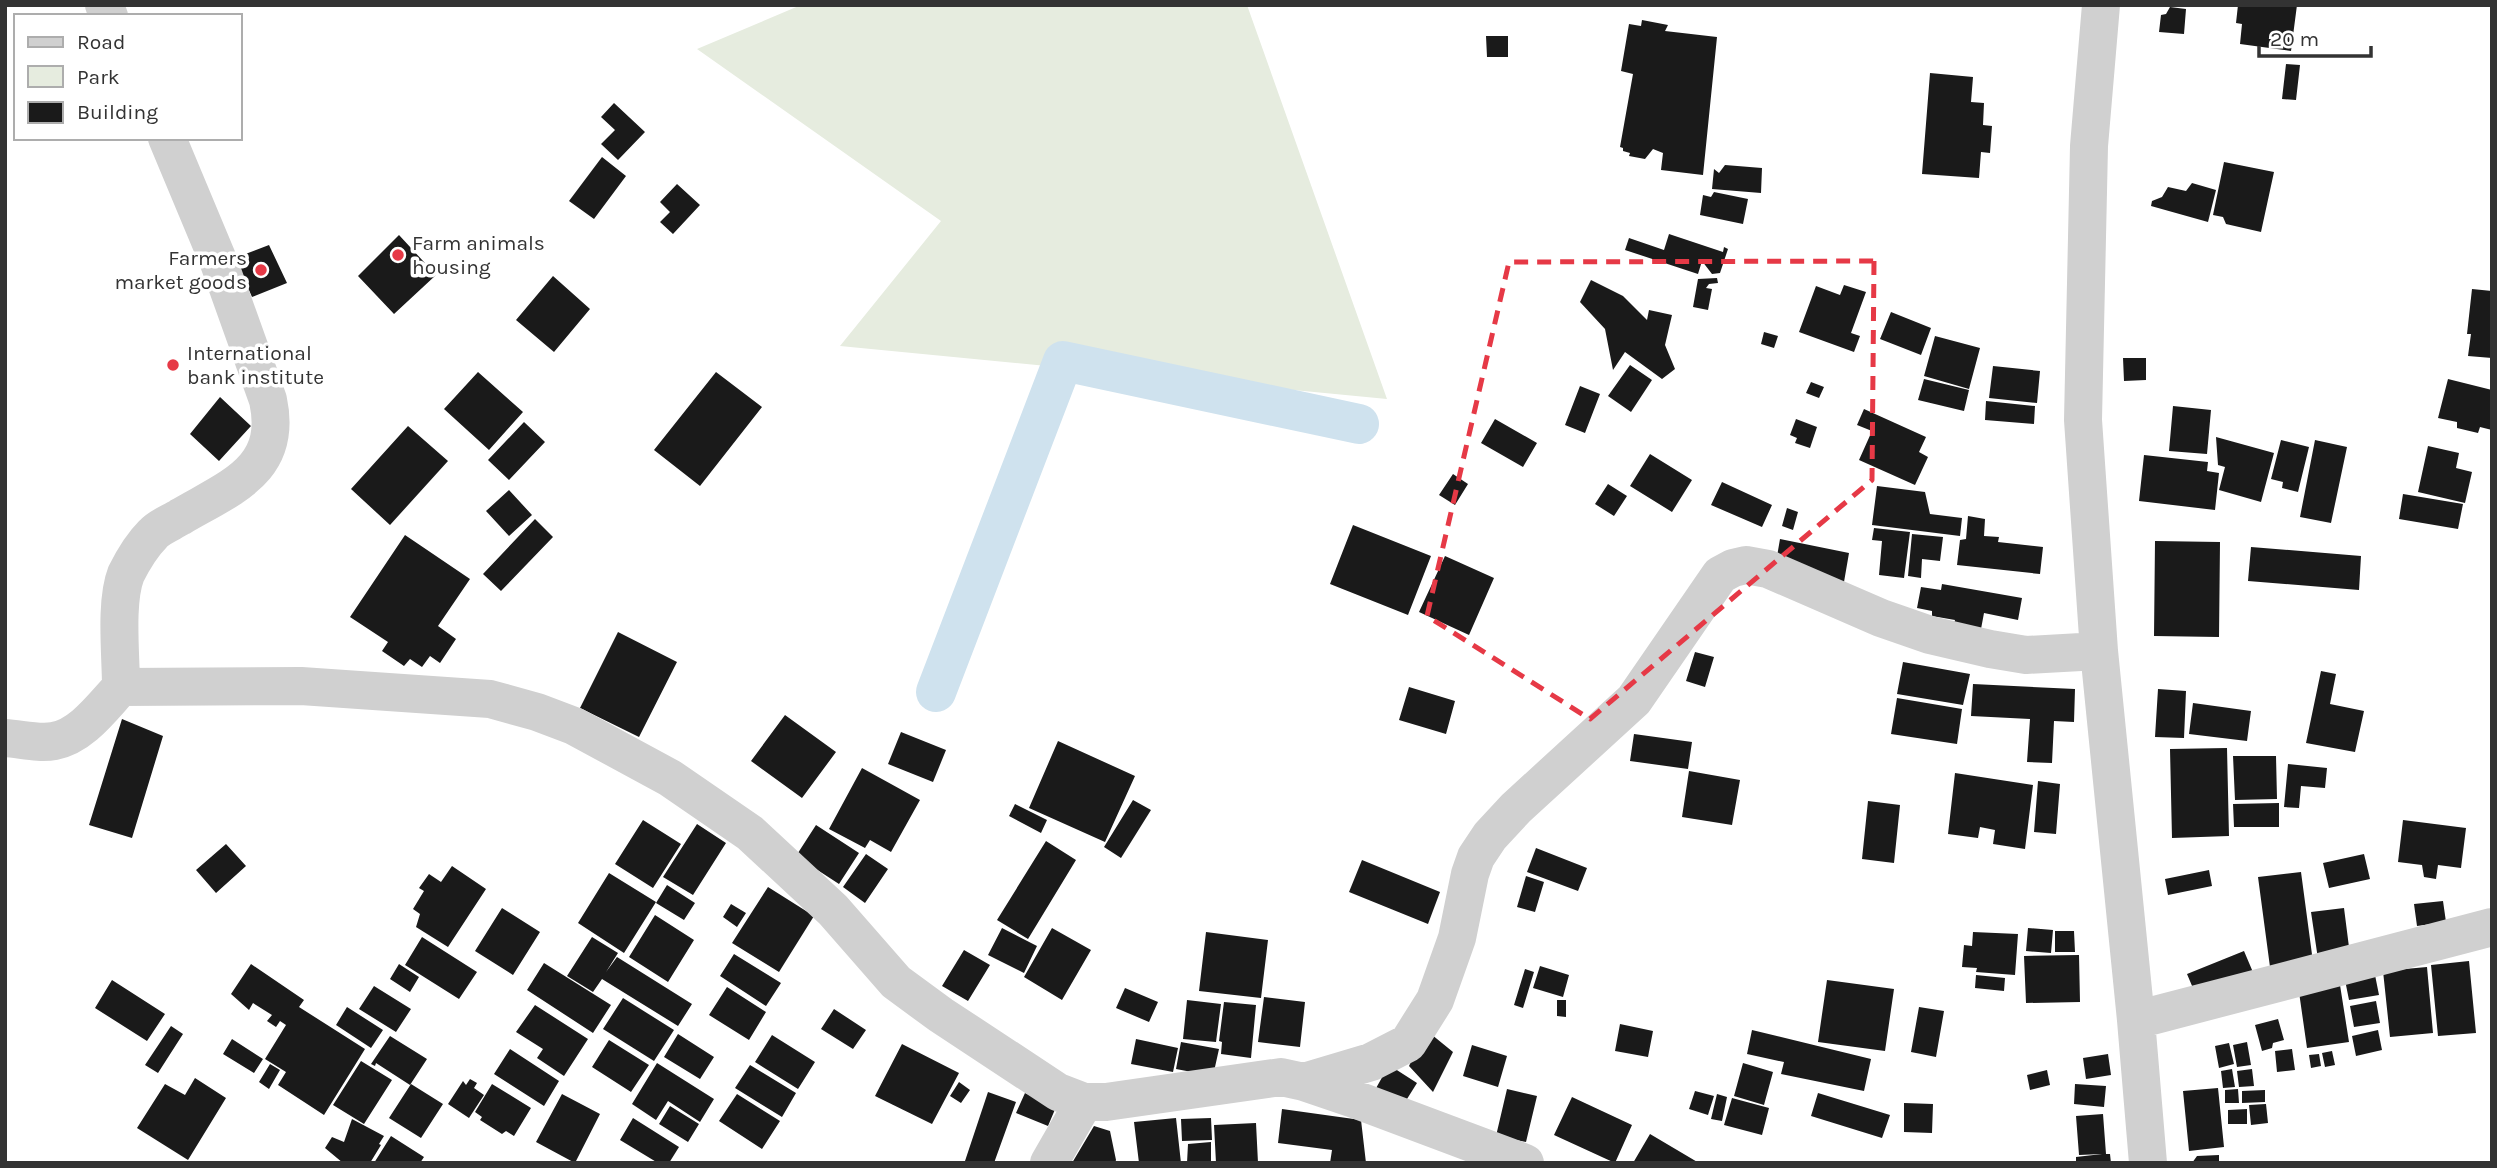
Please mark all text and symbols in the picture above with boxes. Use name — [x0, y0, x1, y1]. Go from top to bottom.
legend — [14, 14, 242, 140]
scale bar — [2259, 14, 2371, 58]
text: 20 m — [2270, 27, 2319, 51]
text: Road — [77, 30, 125, 54]
text: Park — [77, 65, 120, 89]
text: Building — [77, 100, 158, 124]
place label: Farm animals housing — [412, 231, 545, 279]
place label: Farmers market goods — [114, 246, 247, 294]
marker: Farm animals housing — [390, 247, 406, 263]
marker: Farmers market goods — [253, 262, 269, 278]
place label: International bank institute — [187, 341, 324, 389]
marker: International bank institute — [165, 357, 181, 373]

